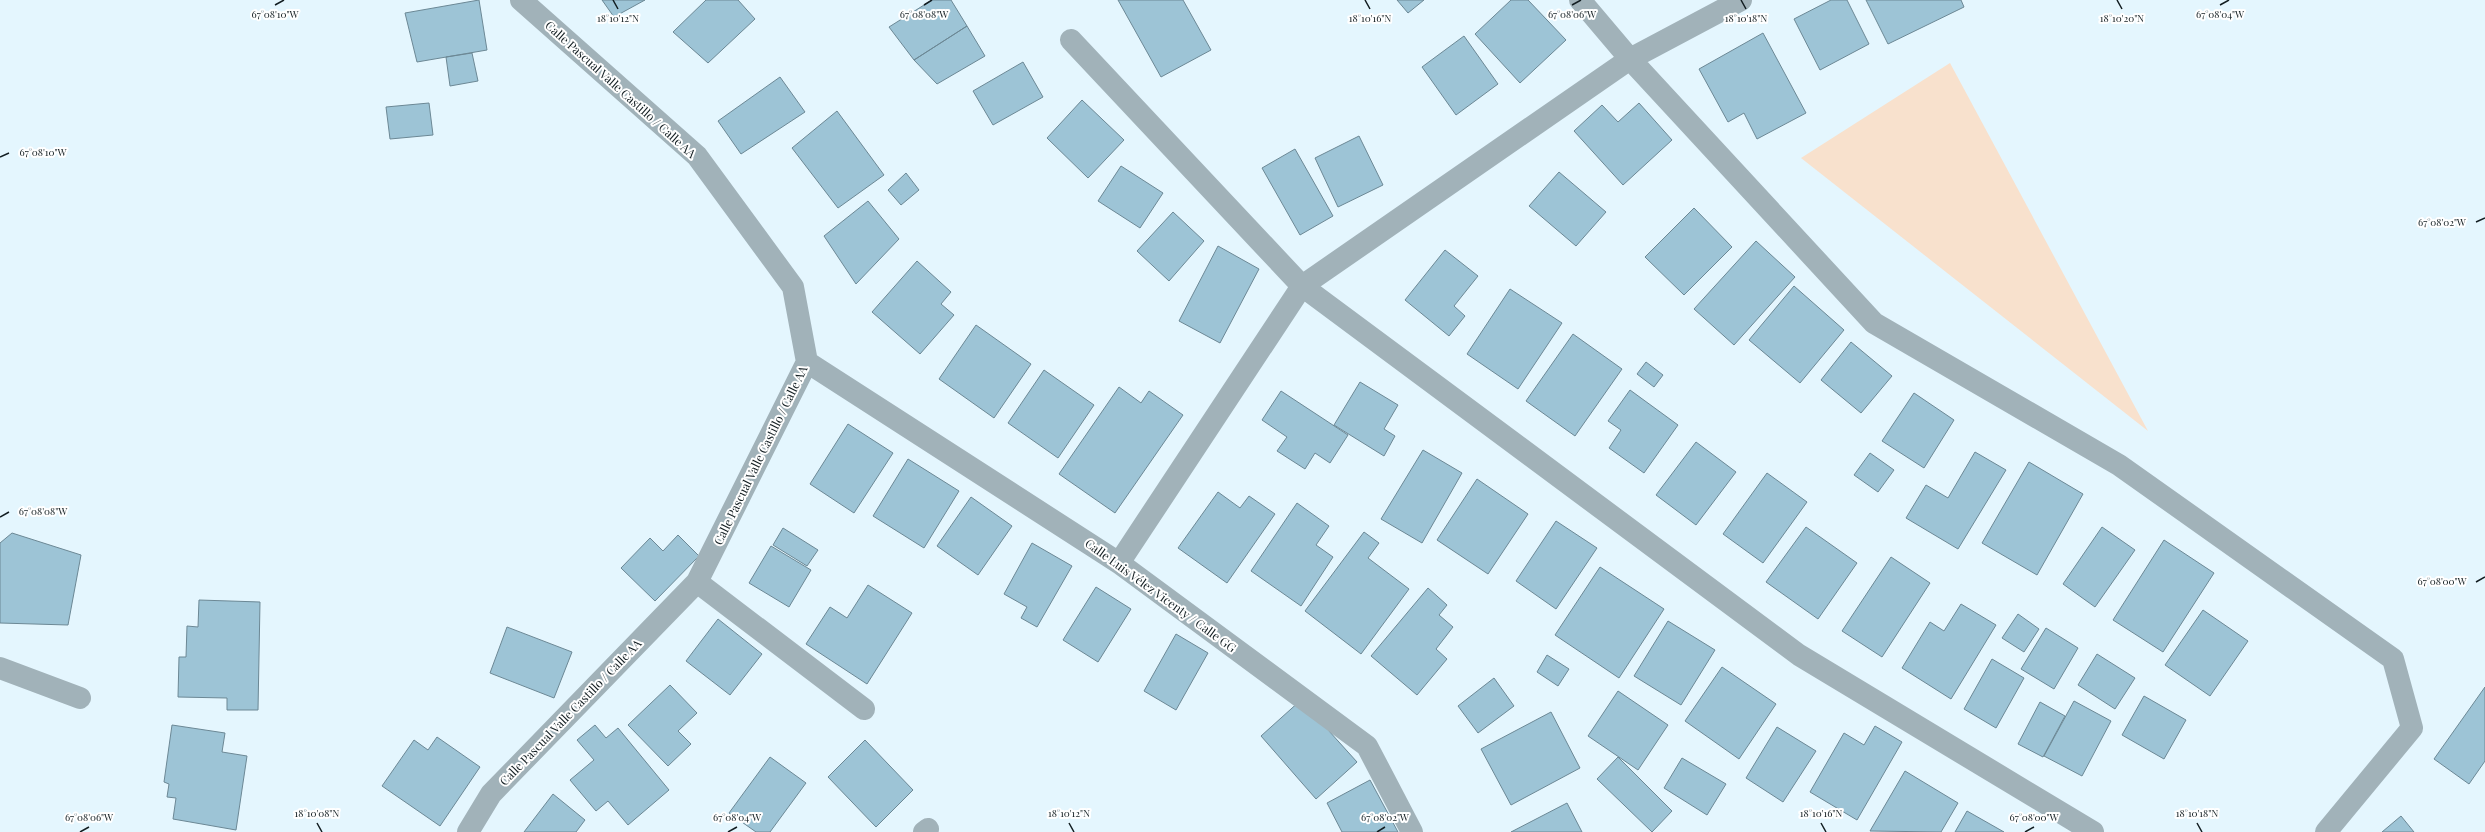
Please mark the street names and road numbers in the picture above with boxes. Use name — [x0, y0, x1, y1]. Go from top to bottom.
street label: Calle Pascual Valle Castillo / Calle AA — [542, 17, 700, 161]
street label: Calle Pascual Valle Castillo / Calle AA — [709, 362, 811, 547]
street label: Calle Luis Vélez Vicenty / Calle GG — [1082, 535, 1240, 656]
street label: Calle Pascual Valle Castillo / Calle AA — [496, 635, 645, 789]

